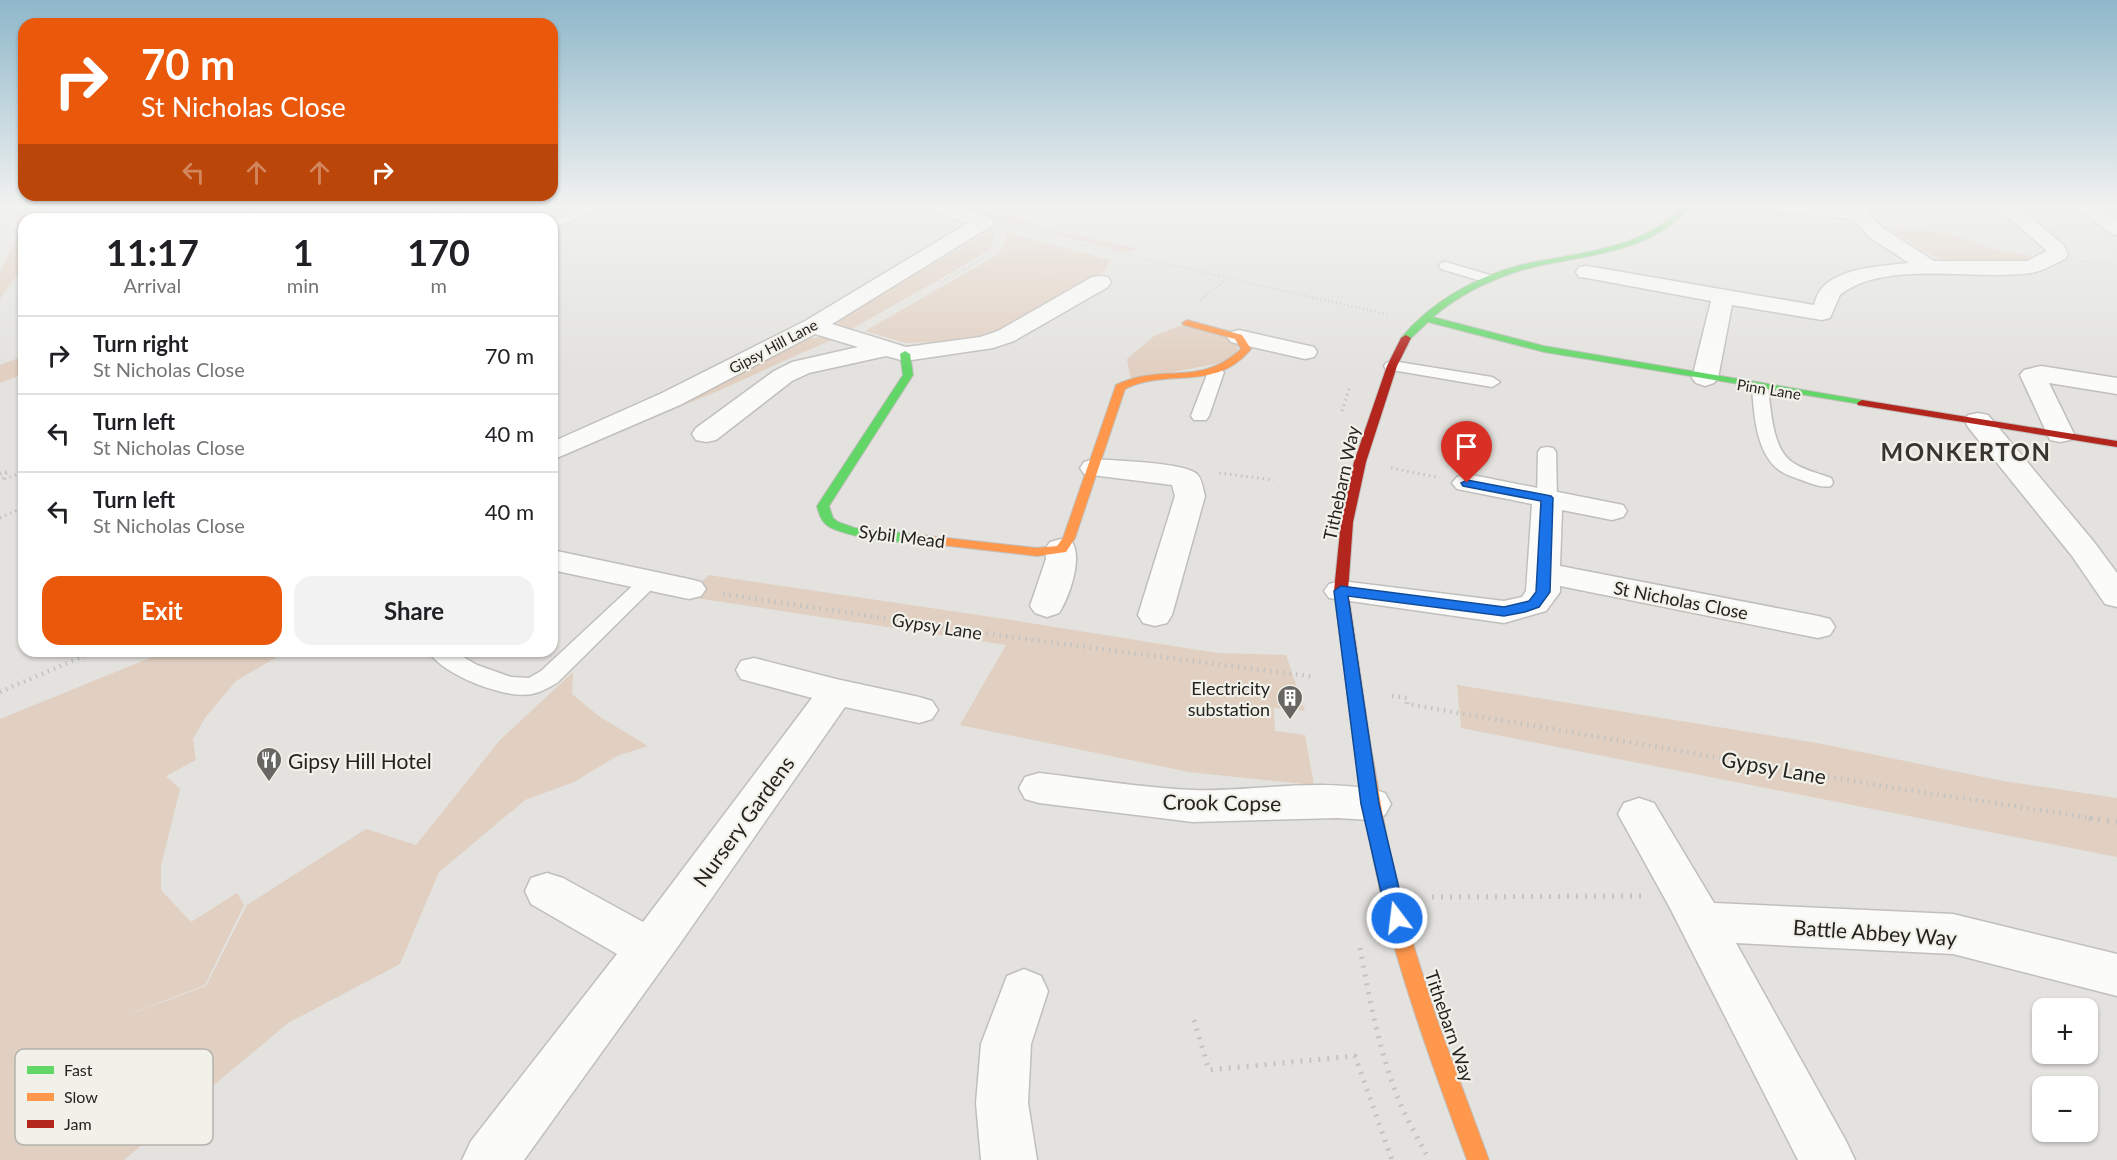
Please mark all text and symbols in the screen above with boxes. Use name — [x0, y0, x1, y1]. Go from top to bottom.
text: 70 m — [141, 39, 235, 89]
icon: right — [42, 42, 120, 120]
text: St Nicholas Close — [141, 90, 346, 123]
icon: left — [177, 156, 210, 189]
icon: ahead — [240, 156, 273, 189]
icon: ahead — [303, 156, 336, 189]
icon: right — [366, 156, 399, 189]
text: 11:17 — [106, 230, 199, 274]
text: 1 — [293, 230, 314, 274]
text: 170 — [407, 230, 470, 274]
text: Arrival — [124, 273, 181, 297]
text: min — [287, 273, 319, 297]
text: m — [430, 273, 447, 297]
street label: Gipsy Hill Lane — [726, 315, 820, 377]
text: Turn right — [93, 330, 188, 357]
icon: right — [42, 339, 75, 372]
text: 70 m — [485, 342, 534, 369]
text: St Nicholas Close — [93, 357, 245, 381]
street label: Pinn Lane — [1736, 375, 1802, 403]
text: Turn left — [93, 408, 175, 435]
icon: left — [42, 417, 75, 450]
text: 40 m — [485, 420, 534, 447]
pin — [1441, 421, 1492, 483]
street label: Tithebarn Way — [1318, 423, 1364, 542]
icon: arrive — [1450, 430, 1483, 463]
text: St Nicholas Close — [93, 435, 245, 459]
district label: MONKERTON — [1880, 437, 2052, 466]
text: Turn left — [93, 486, 175, 513]
icon: left — [42, 495, 75, 528]
text: 40 m — [485, 498, 534, 525]
text: St Nicholas Close — [93, 513, 245, 537]
street label: Sybil Mead — [858, 520, 946, 552]
button: Exit — [42, 576, 282, 645]
button: Share — [294, 576, 534, 645]
street label: St Nicholas Close — [1612, 576, 1750, 624]
street label: Gypsy Lane — [890, 608, 984, 644]
place label: Electricity substation — [1188, 677, 1271, 720]
building icon: Electricity substation — [1275, 683, 1305, 721]
restaurant icon: Gipsy Hill Hotel — [254, 745, 284, 783]
street label: Gypsy Lane — [1720, 745, 1828, 789]
place label: Gipsy Hill Hotel — [288, 748, 432, 773]
street label: Nursery Gardens — [687, 751, 799, 891]
street label: Crook Copse — [1162, 788, 1282, 816]
position arrow — [1365, 886, 1429, 950]
street label: Battle Abbey Way — [1792, 914, 1958, 950]
street label: Tithebarn Way — [1421, 967, 1480, 1085]
map controls — [2032, 998, 2098, 1142]
button: + — [2032, 998, 2098, 1064]
legend — [15, 1049, 213, 1145]
text: Fast — [64, 1060, 93, 1079]
button: − — [2032, 1076, 2098, 1142]
text: Slow — [64, 1087, 98, 1106]
text: Jam — [64, 1114, 92, 1133]

